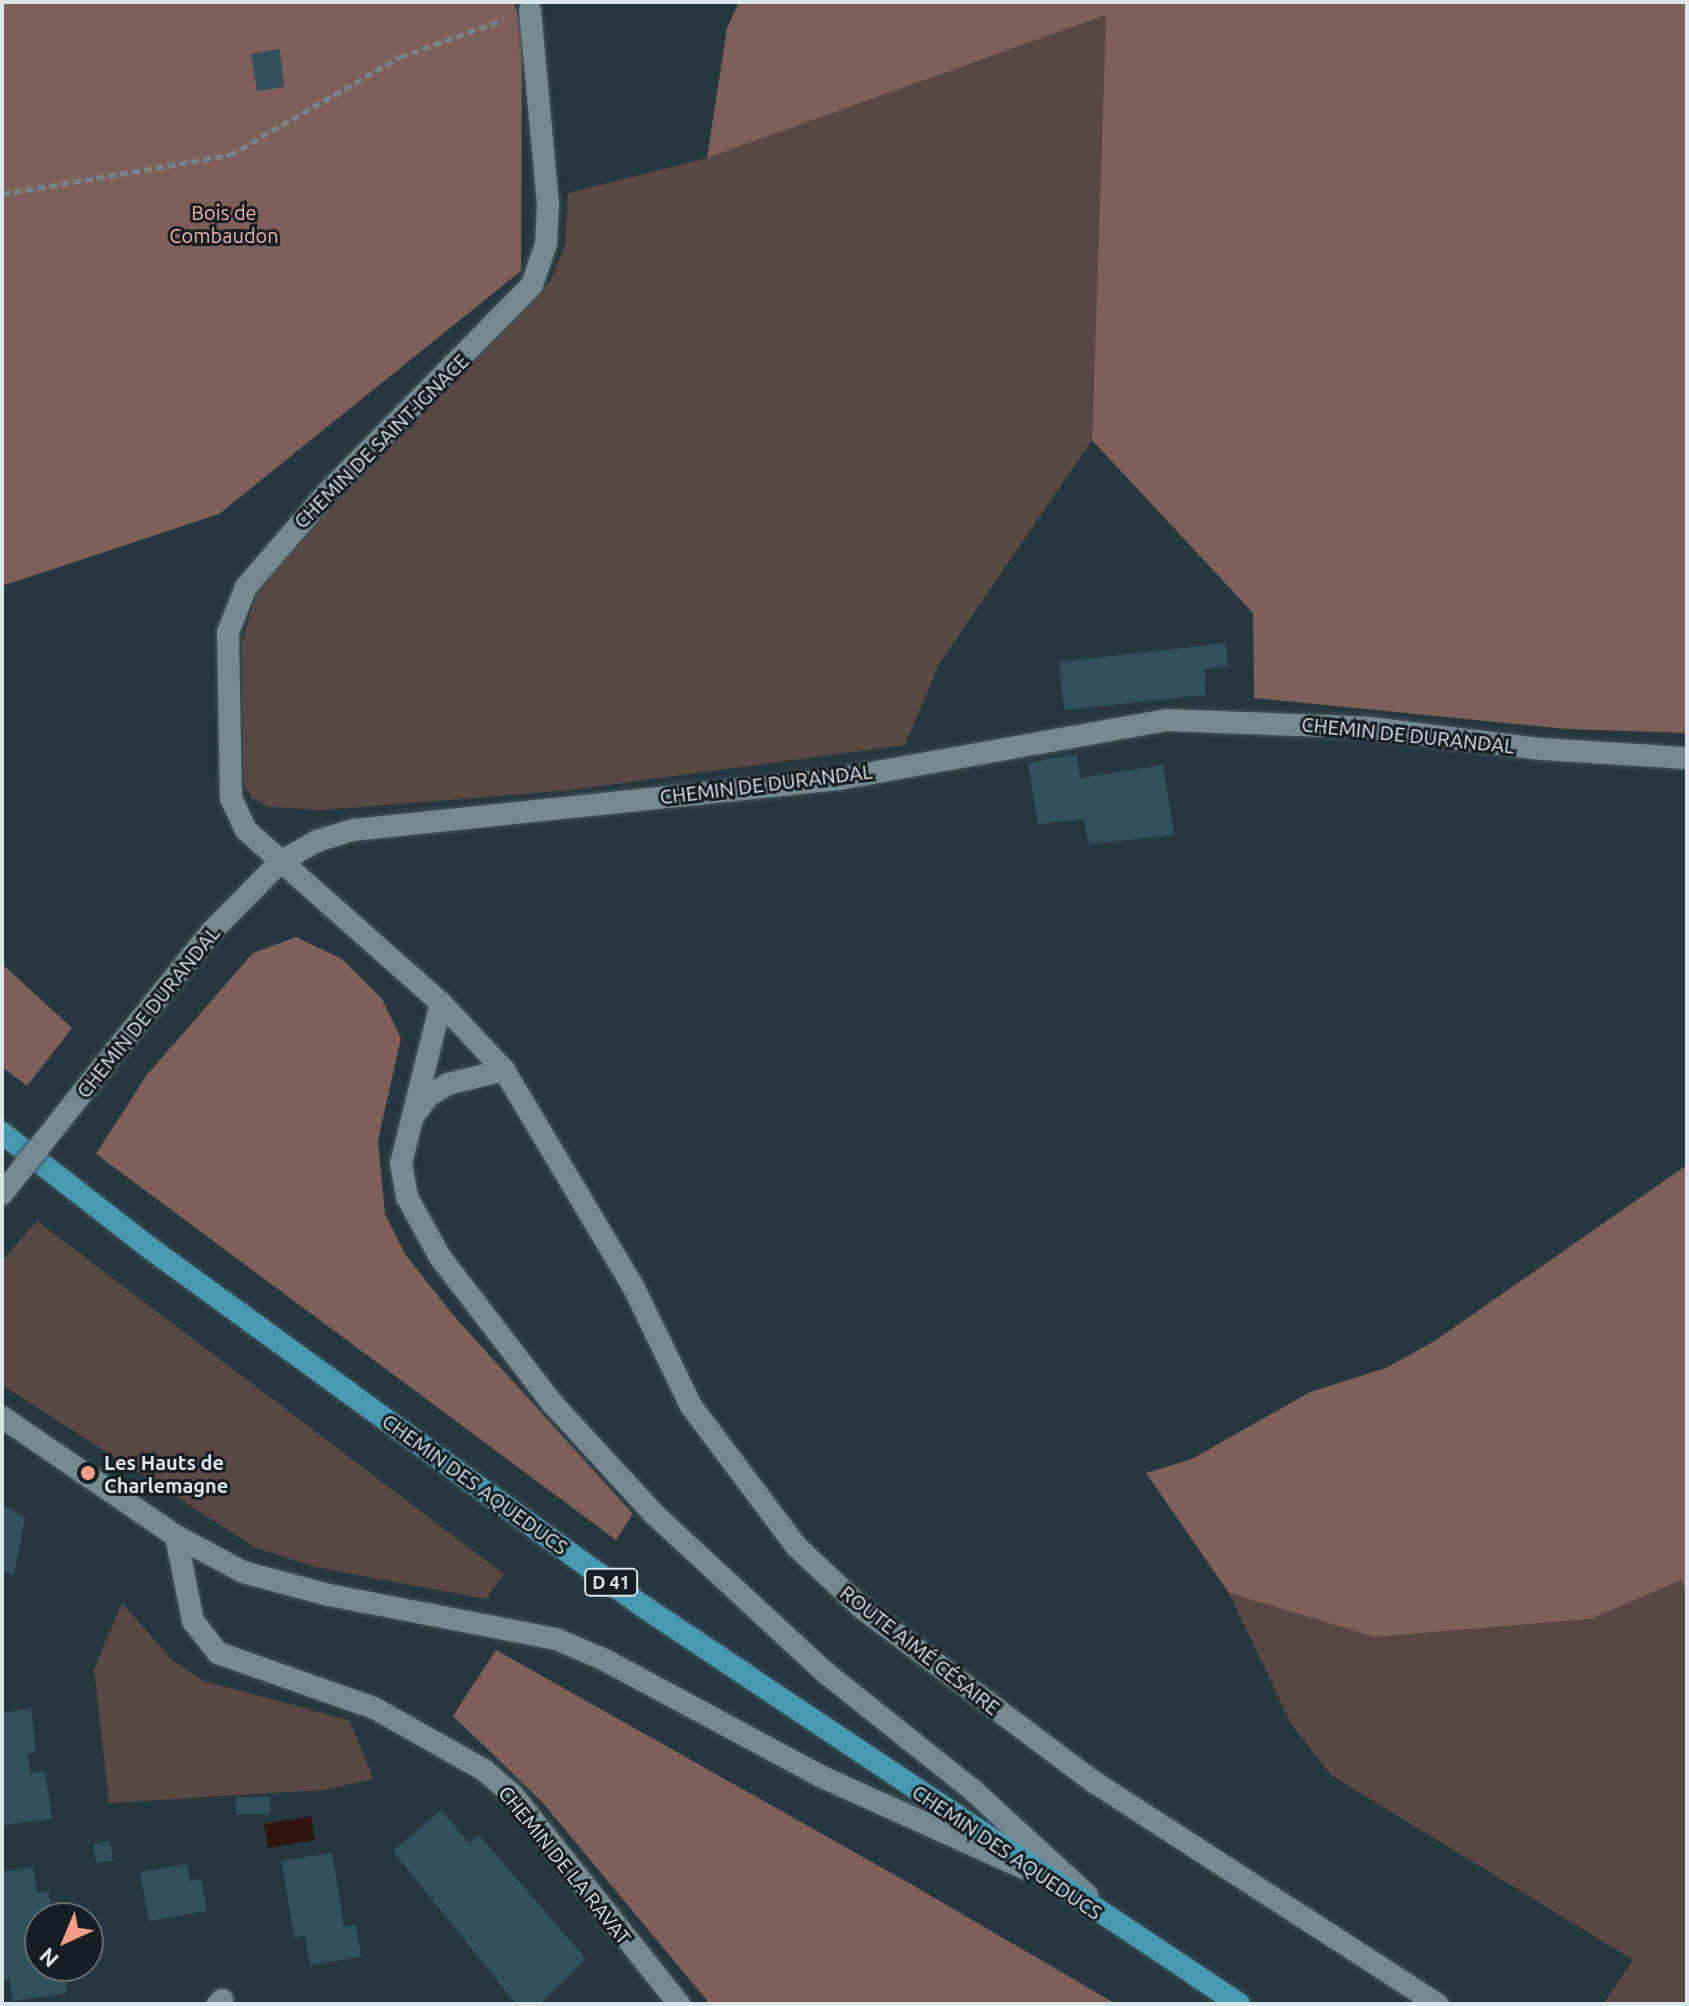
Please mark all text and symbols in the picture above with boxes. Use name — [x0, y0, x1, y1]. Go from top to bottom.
park label: Bois de Combaudon — [169, 201, 279, 248]
street label: CHEMIN DE SAINT-IGNACE — [289, 349, 473, 533]
street label: CHEMIN DE DURANDAL — [1300, 712, 1516, 758]
street label: CHEMIN DE DURANDAL — [658, 759, 874, 809]
street label: CHEMIN DE DURANDAL — [71, 921, 225, 1103]
street label: CHEMIN DES AQUEDUCS — [378, 1409, 572, 1559]
place label: Les Hauts de Charlemagne — [104, 1450, 228, 1497]
marker: Les Hauts de Charlemagne — [79, 1464, 97, 1482]
road number: D 41 — [583, 1568, 639, 1596]
street label: ROUTE AIMÉ CÉSAIRE — [836, 1580, 1004, 1720]
street label: CHEMIN DES AQUEDUCS — [908, 1780, 1106, 1924]
street label: CHEMIN DE LA RAVAT — [494, 1781, 636, 1949]
north arrow — [24, 1902, 104, 1982]
text: N — [34, 1943, 63, 1973]

